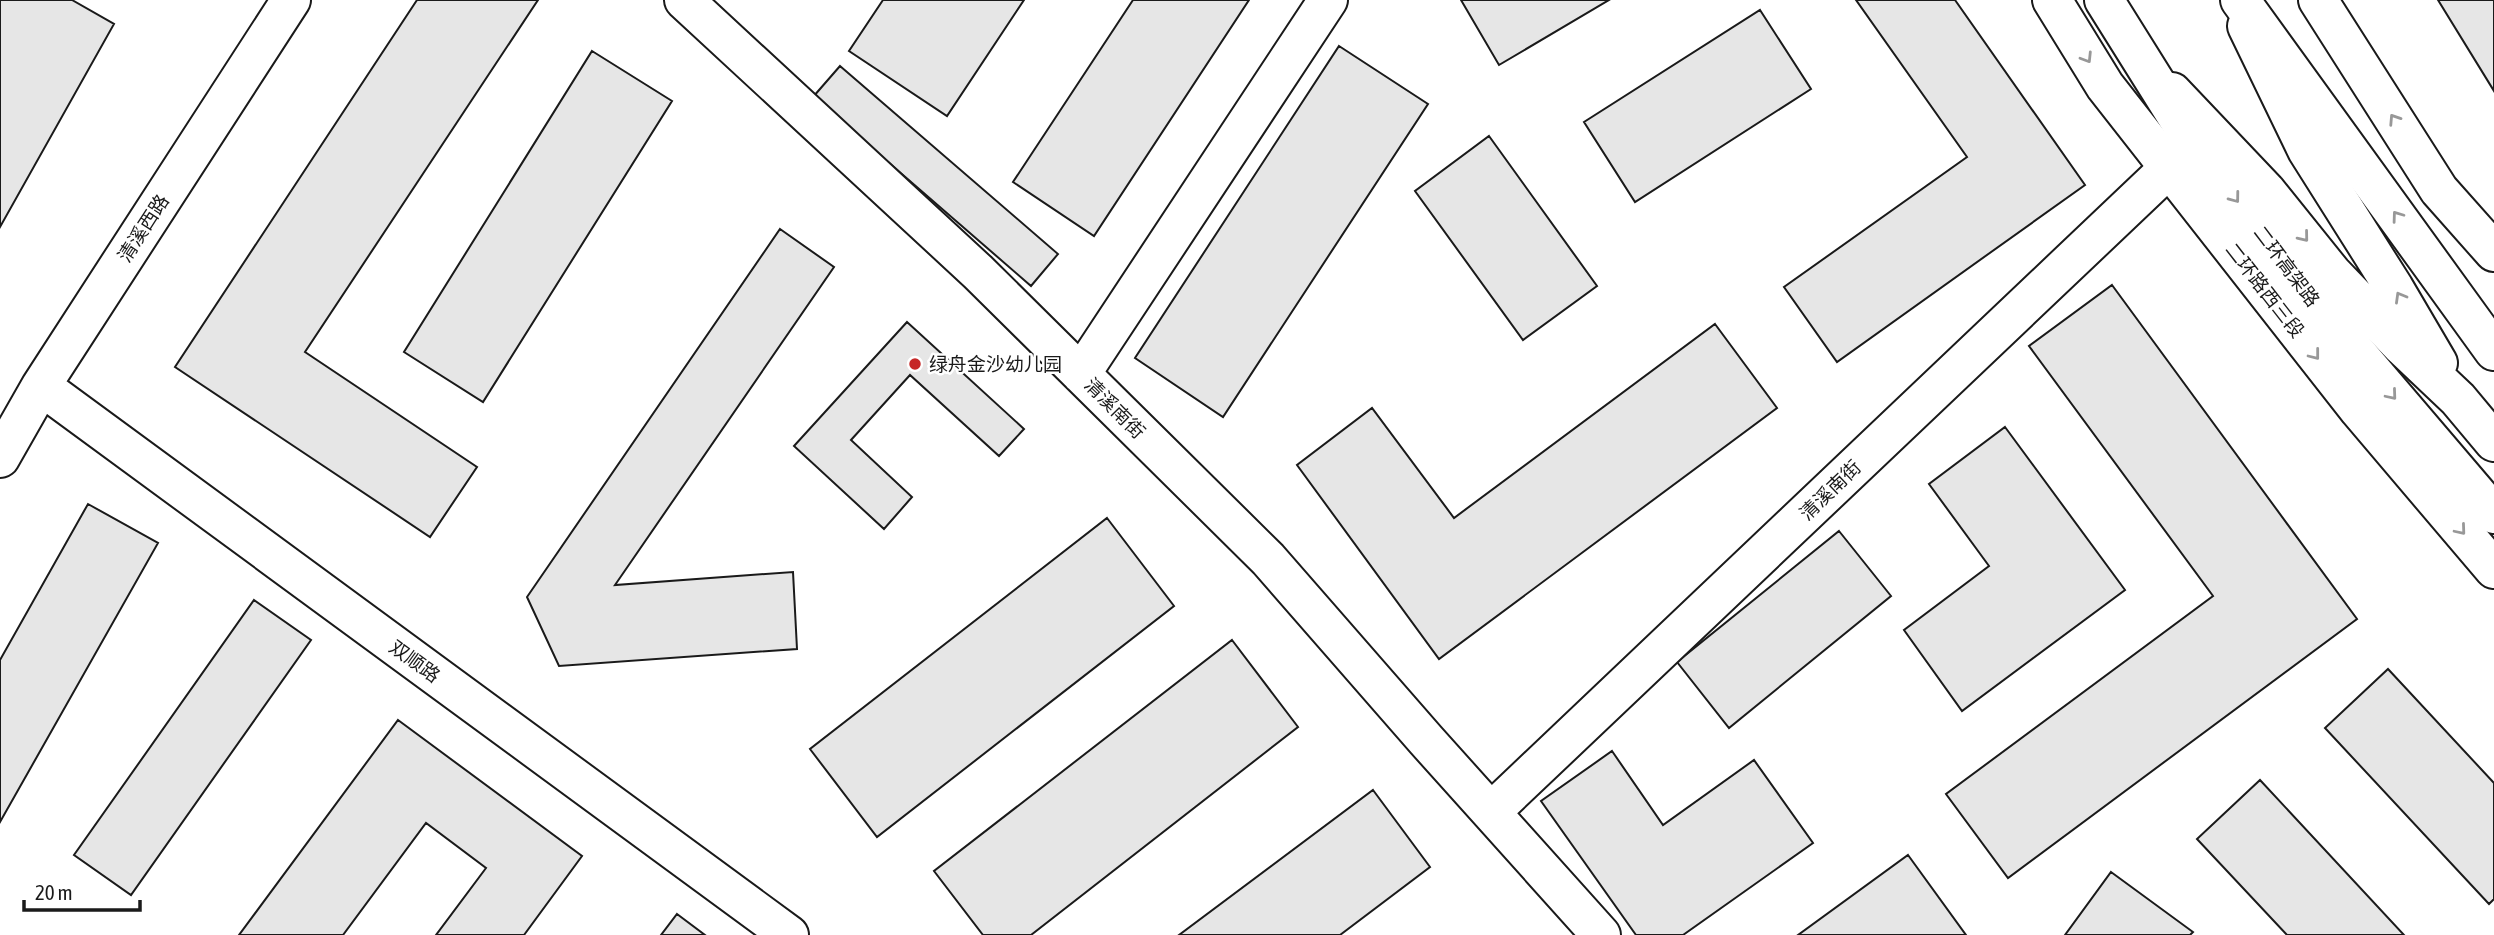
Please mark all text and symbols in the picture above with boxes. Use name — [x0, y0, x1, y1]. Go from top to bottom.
one-way arrow — [2079, 50, 2092, 63]
one-way arrow — [2390, 114, 2403, 127]
street label: 清溪西路 — [113, 190, 173, 266]
one-way arrow — [2227, 190, 2240, 203]
one-way arrow — [2392, 211, 2405, 224]
street label: 二环高架路 — [2250, 221, 2324, 311]
one-way arrow — [2295, 230, 2308, 242]
street label: 二环路西三段 — [2221, 238, 2309, 342]
one-way arrow — [2395, 291, 2408, 304]
one-way arrow — [2307, 347, 2320, 360]
place label: 绿舟金沙幼儿园 — [929, 353, 1062, 375]
marker: 绿舟金沙幼儿园 — [907, 356, 923, 372]
street label: 清溪南街 — [1080, 373, 1150, 443]
one-way arrow — [2384, 387, 2396, 400]
street label: 清溪南街 — [1795, 456, 1865, 524]
one-way arrow — [2453, 522, 2465, 535]
street label: 双顺路 — [385, 635, 445, 687]
scale bar — [24, 869, 140, 913]
text: 20 m — [35, 880, 73, 904]

